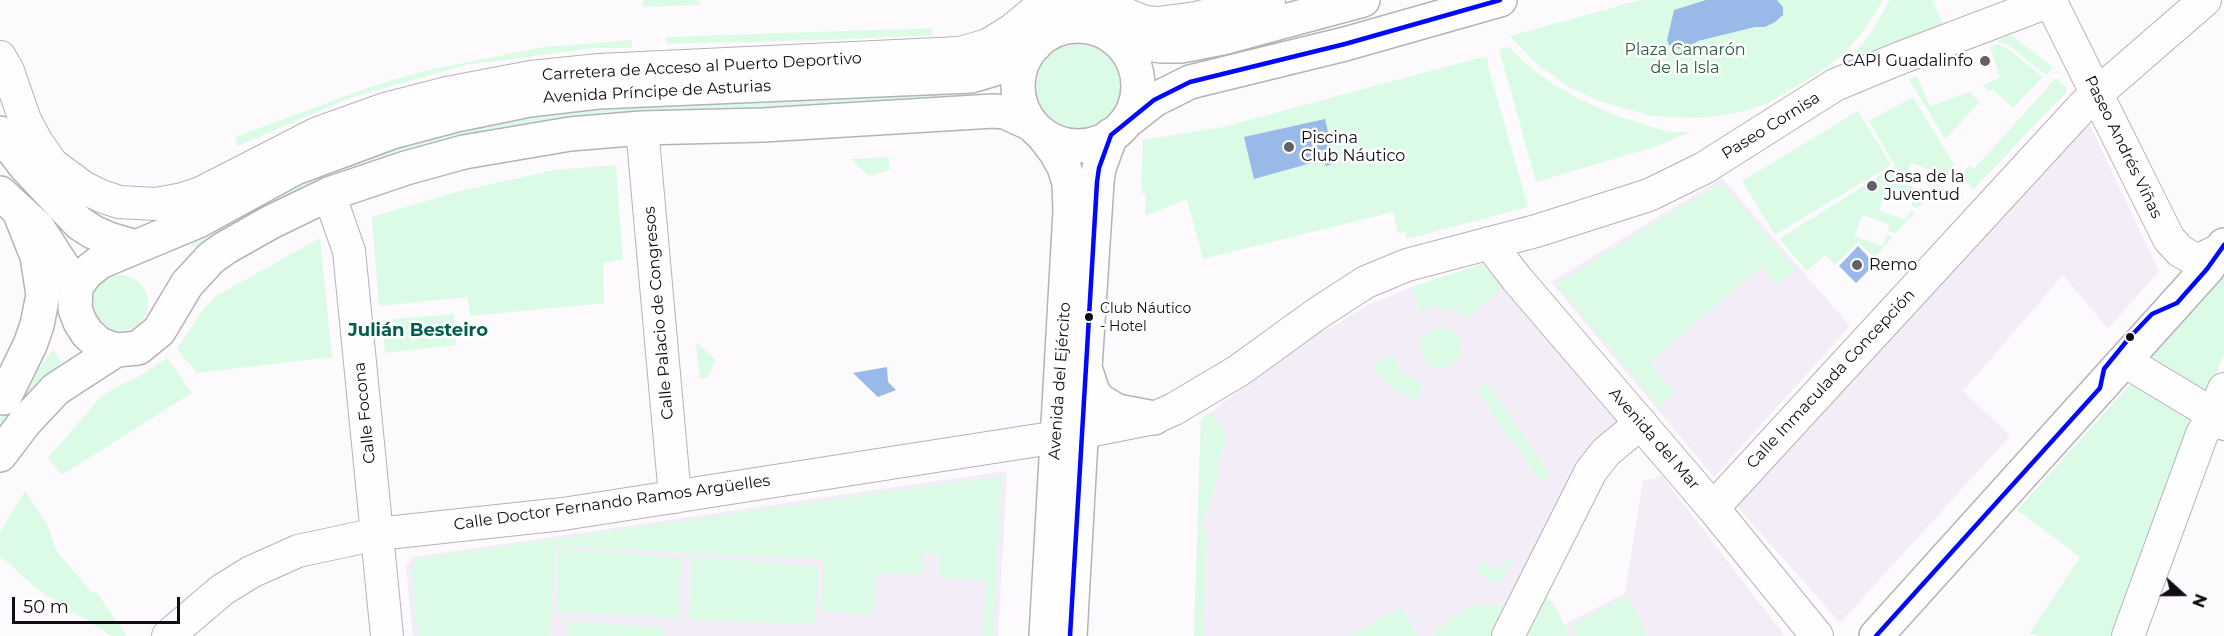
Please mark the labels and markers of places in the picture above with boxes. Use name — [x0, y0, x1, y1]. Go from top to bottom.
place label: CAPI Guadalinfo — [1843, 51, 1973, 71]
marker: CAPI Guadalinfo — [1978, 54, 1992, 68]
place label: Piscina Club Náutico — [1301, 128, 1405, 166]
marker: Piscina Club Náutico — [1282, 140, 1296, 154]
place label: Casa de la Juventud — [1884, 167, 1965, 205]
marker: Casa de la Juventud — [1865, 179, 1879, 193]
place label: Remo — [1869, 255, 1917, 275]
marker: Remo — [1850, 258, 1864, 272]
place label: Club Náutico - Hotel — [1100, 301, 1191, 334]
marker: Club Náutico - Hotel — [1083, 311, 1095, 323]
unlabelled marker — [2124, 331, 2136, 343]

